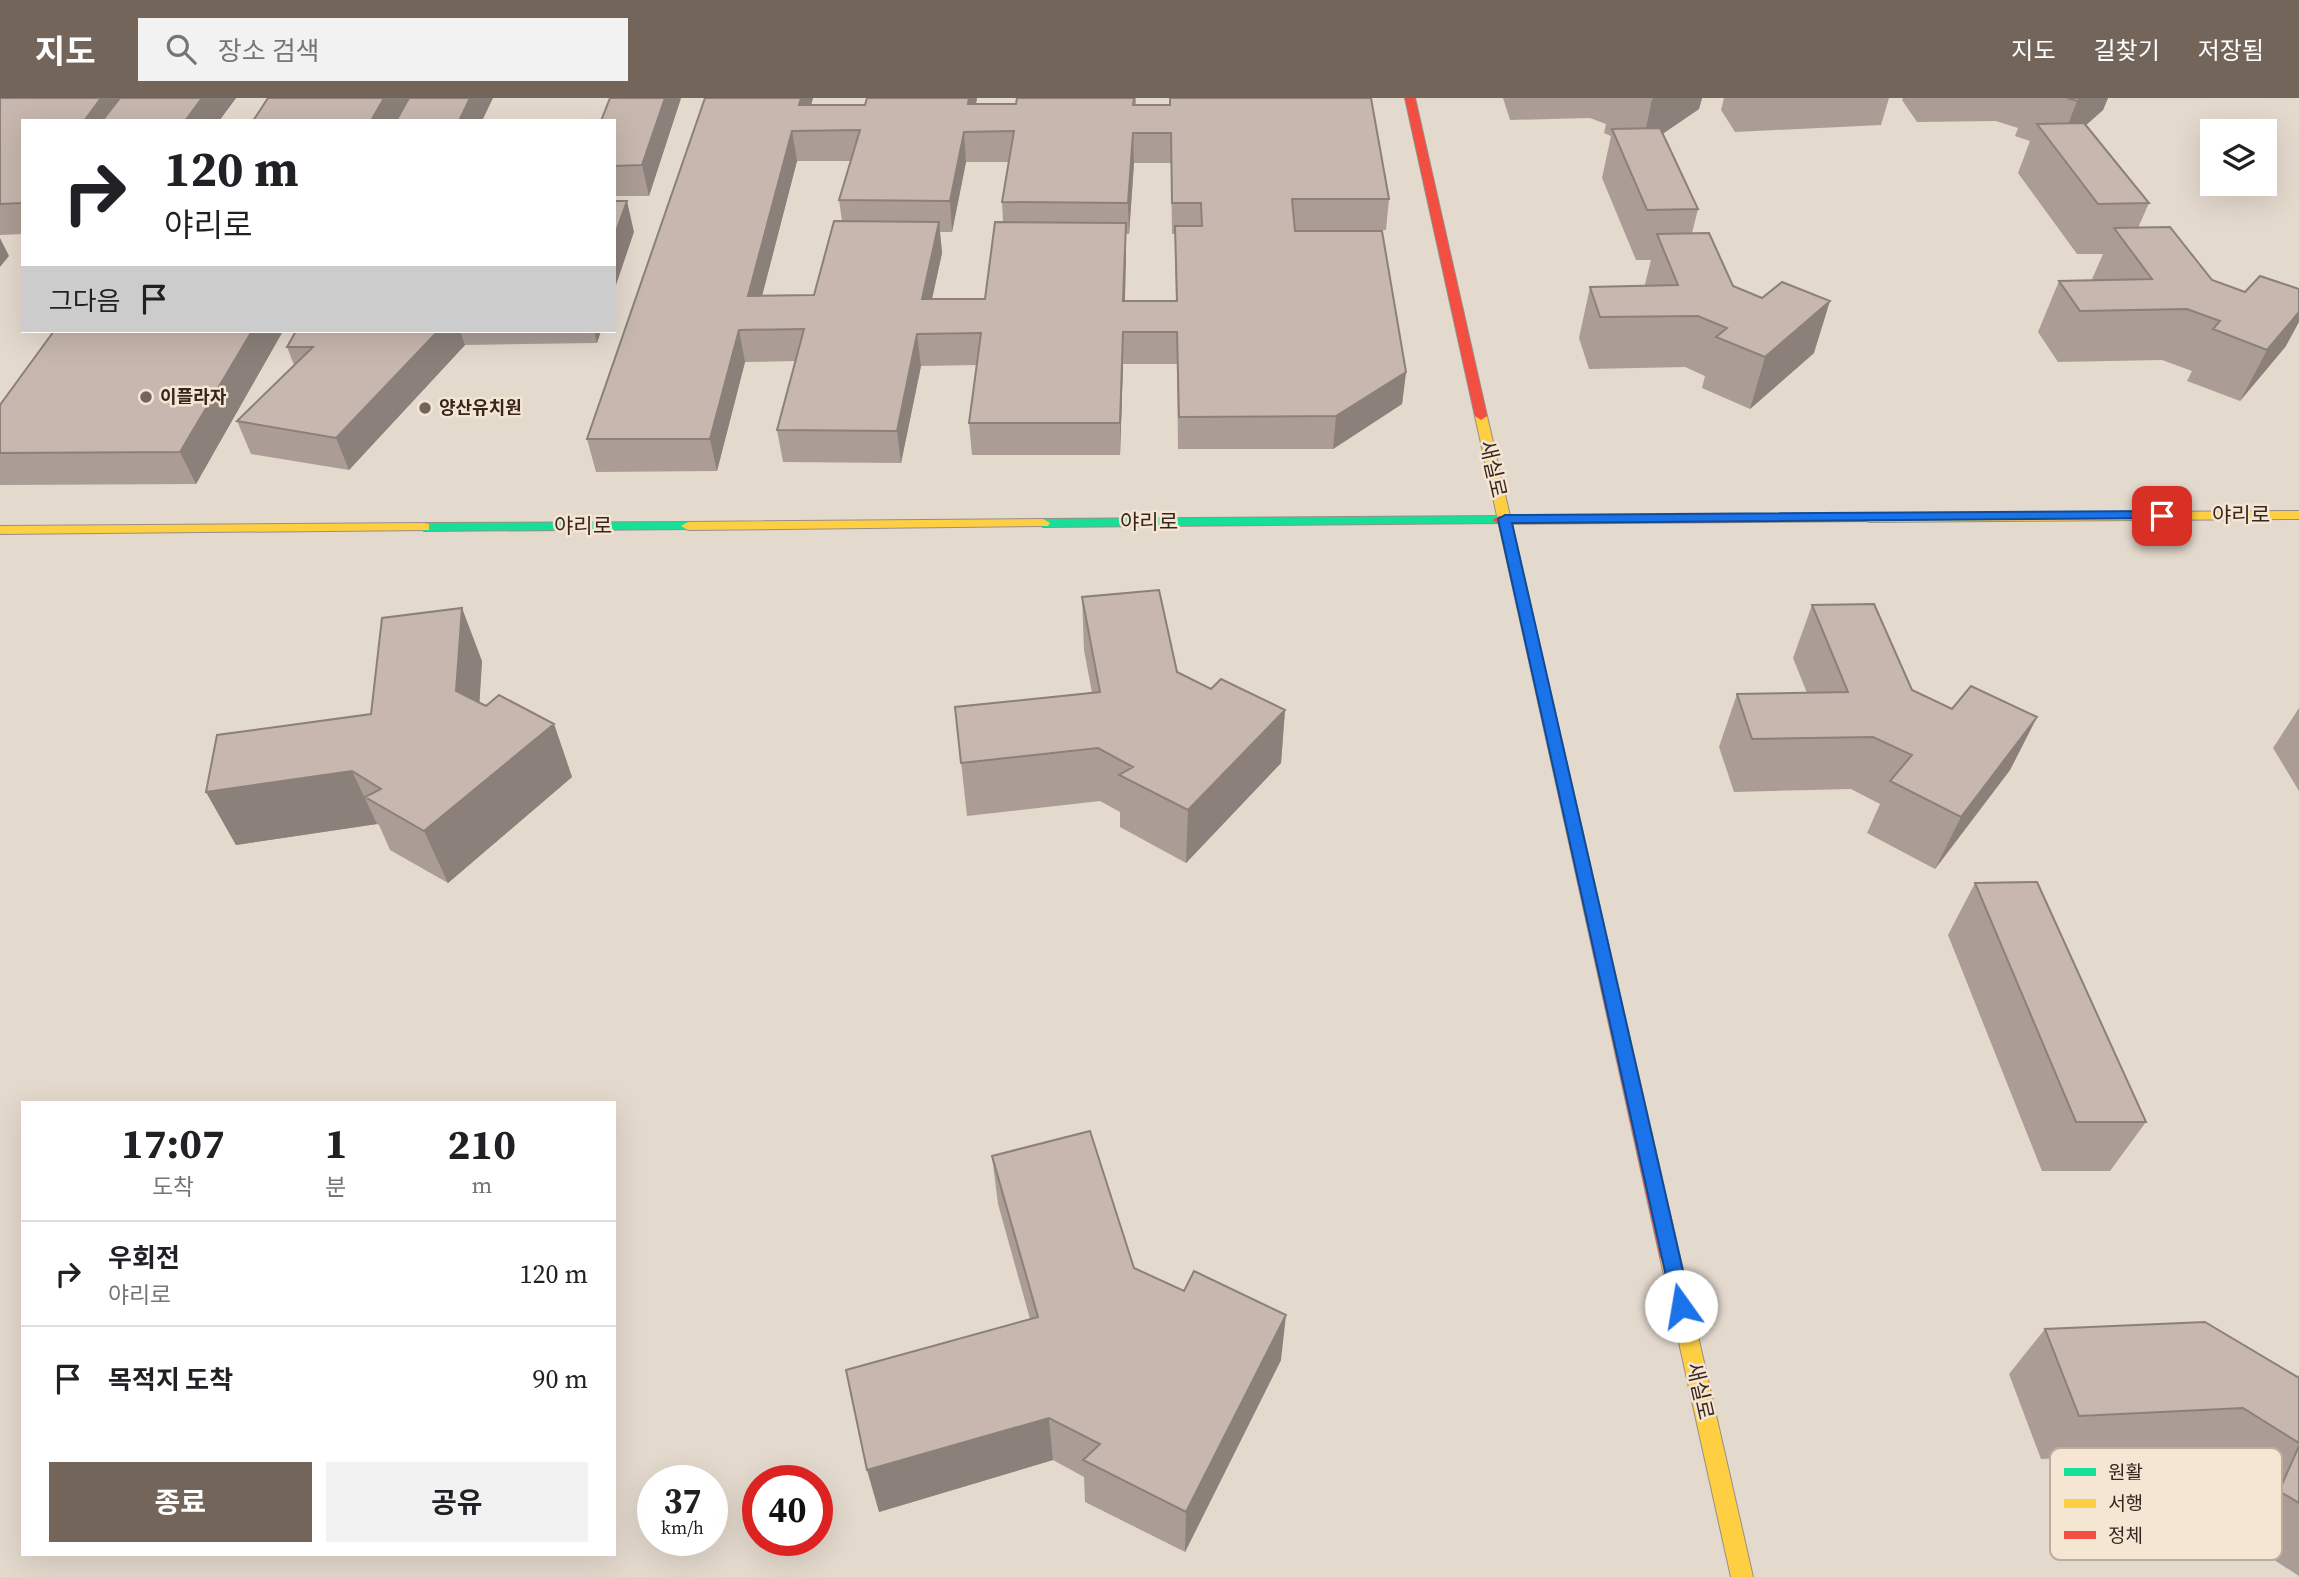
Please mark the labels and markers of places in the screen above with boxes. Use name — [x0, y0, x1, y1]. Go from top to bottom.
place label: 이플라자 — [160, 384, 227, 409]
marker: 이플라자 — [138, 389, 154, 405]
place label: 양산유치원 — [439, 395, 522, 420]
marker: 양산유치원 — [417, 400, 433, 416]
pin — [2132, 486, 2192, 546]

